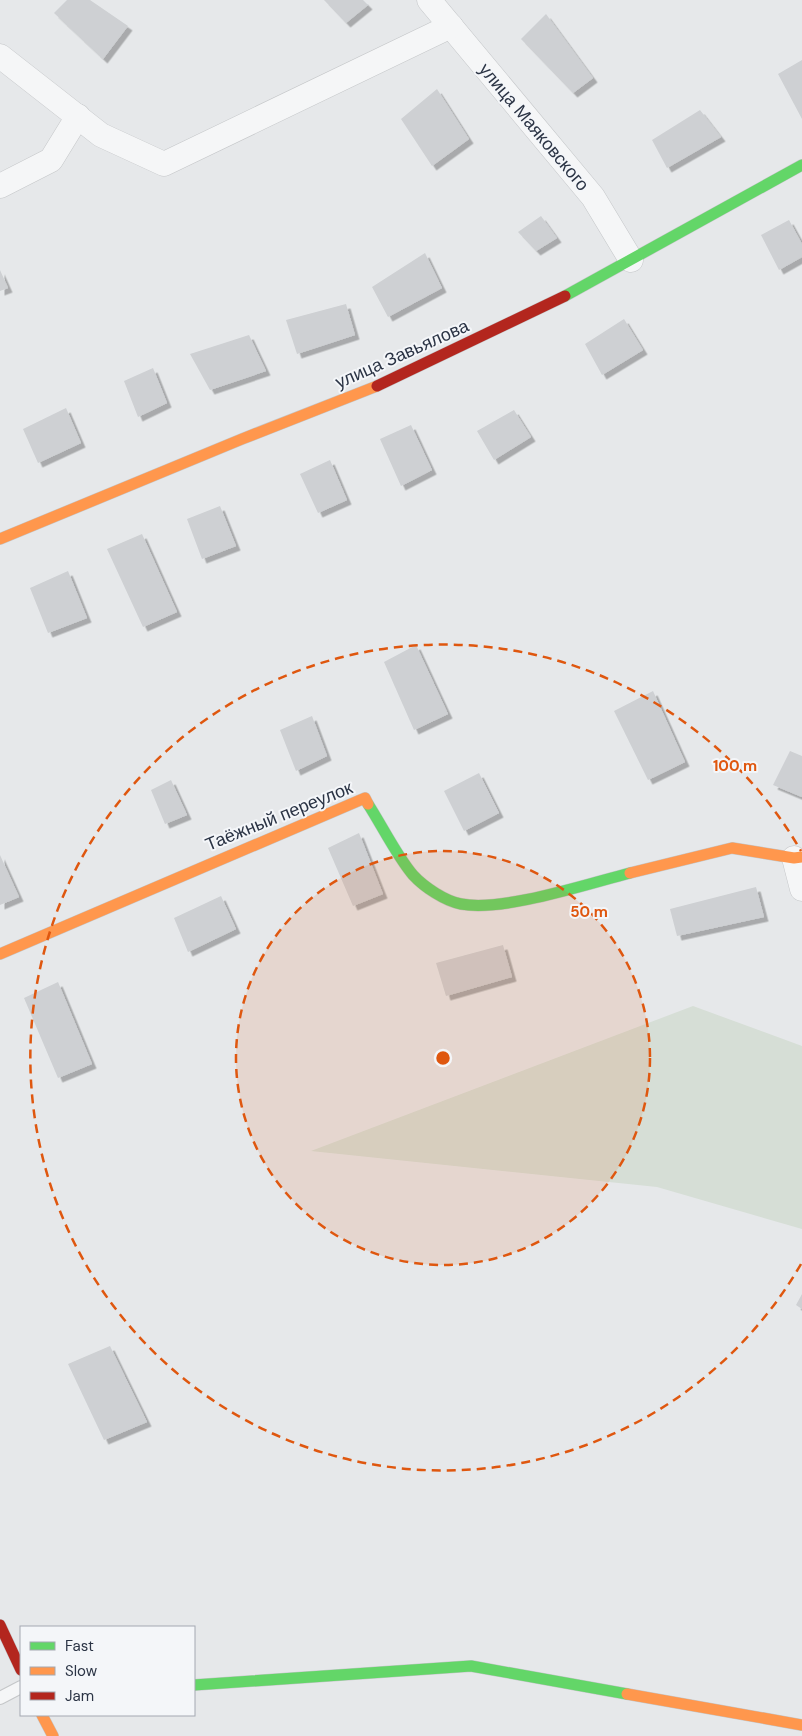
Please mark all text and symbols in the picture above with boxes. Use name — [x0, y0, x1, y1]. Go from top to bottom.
street label: улица Маяковского — [473, 58, 595, 196]
street label: улица Завьялова — [331, 313, 474, 394]
text: 100 m — [713, 756, 757, 776]
street label: Таёжный переулок — [202, 775, 356, 856]
text: 50 m — [570, 902, 608, 922]
centre of rings — [434, 1049, 452, 1067]
legend — [20, 1626, 195, 1716]
text: Fast — [65, 1636, 94, 1656]
text: Slow — [65, 1661, 98, 1681]
text: Jam — [65, 1686, 94, 1706]

